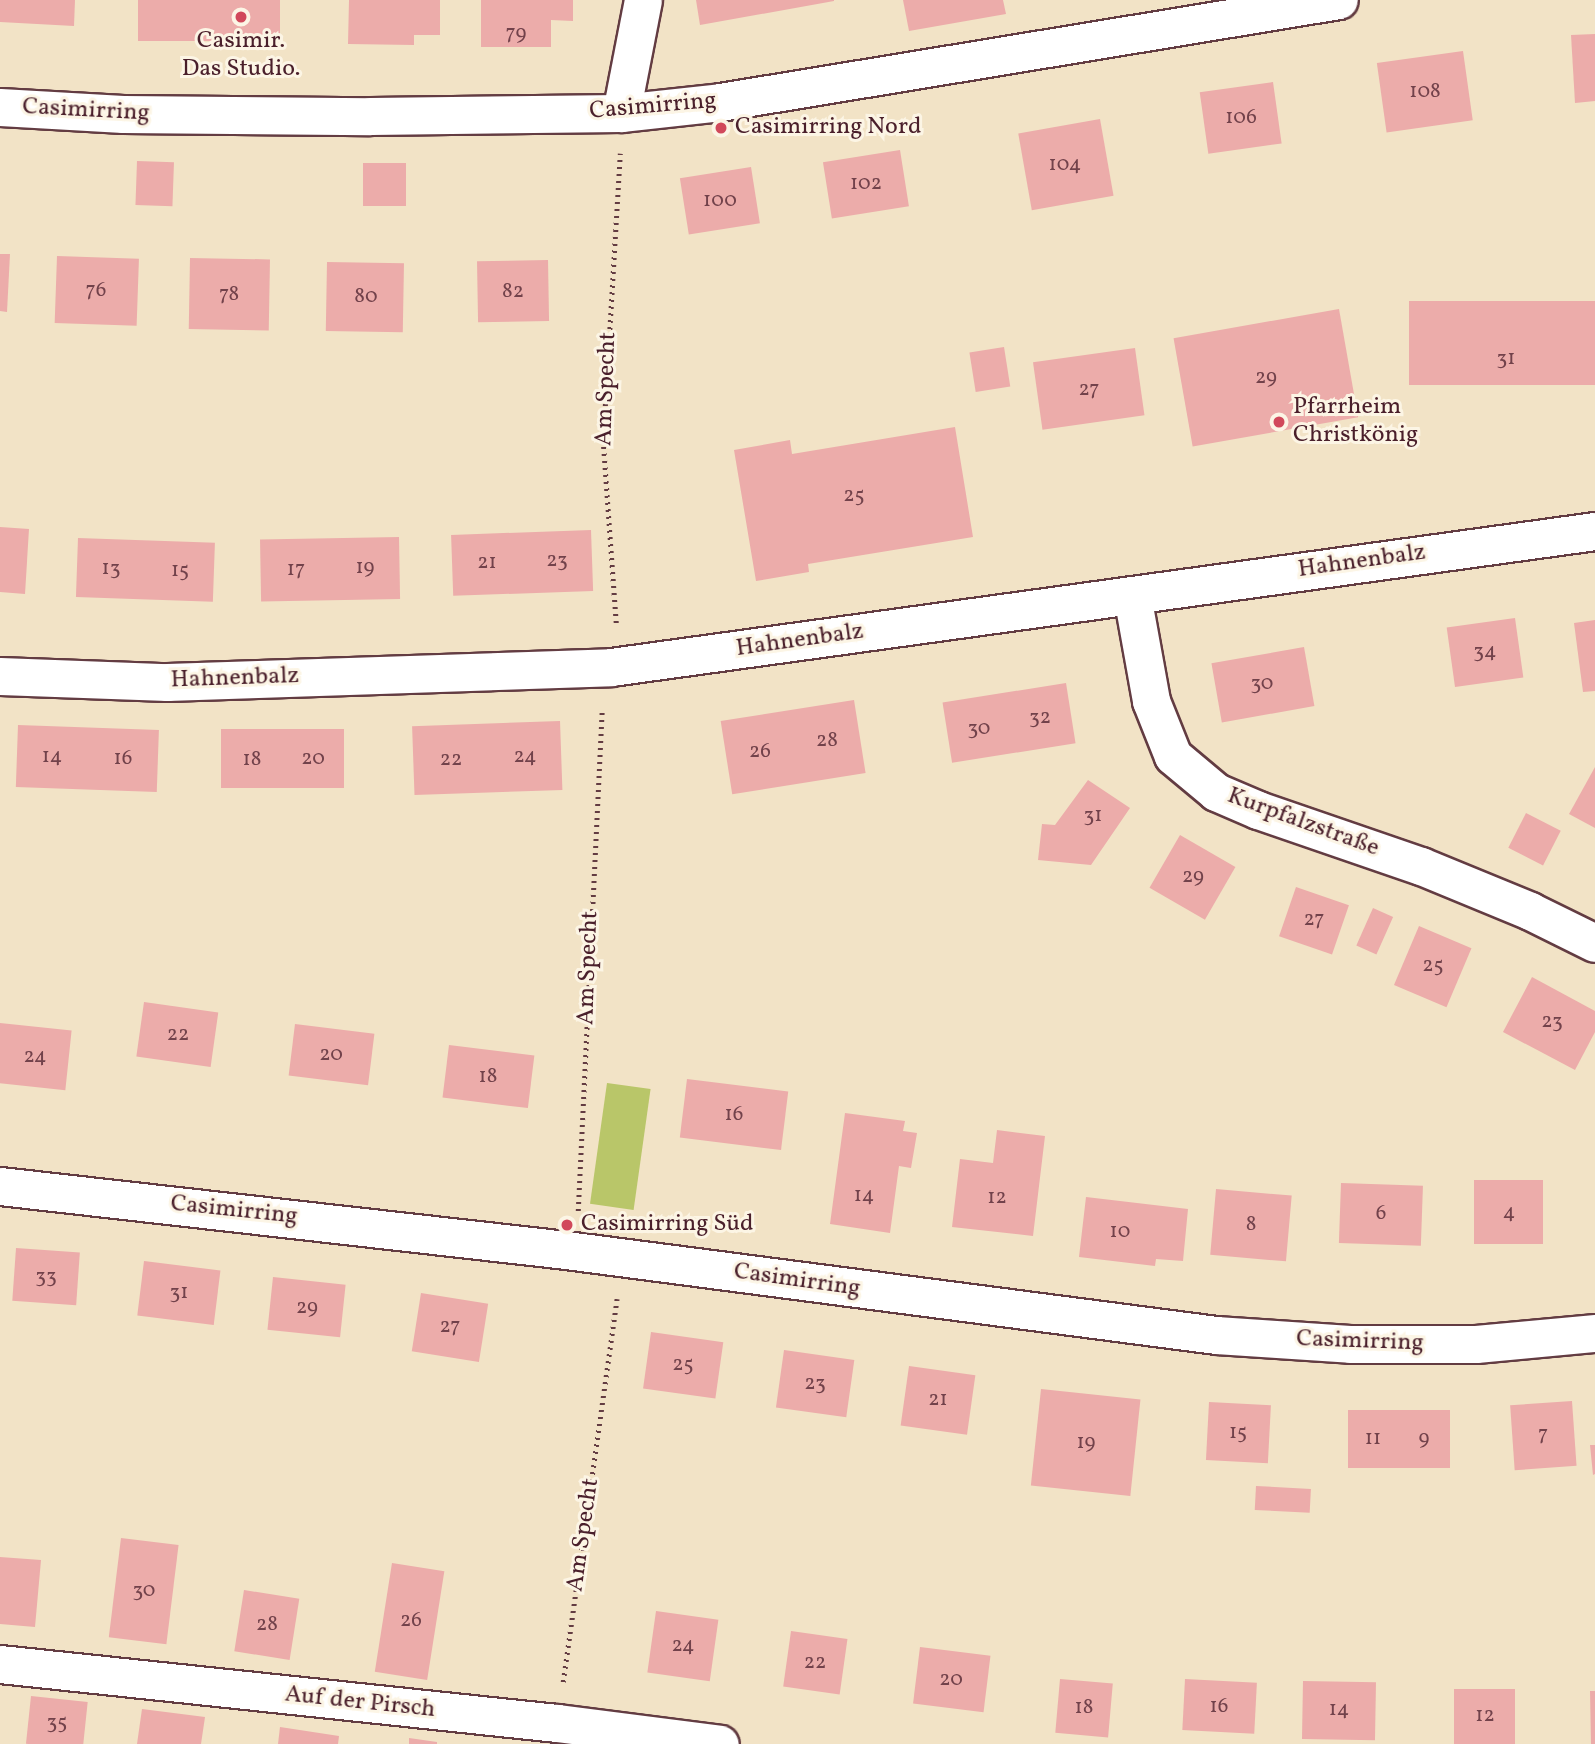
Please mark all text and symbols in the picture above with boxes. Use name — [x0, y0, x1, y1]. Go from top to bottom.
marker: Casimir. Das Studio. — [233, 9, 249, 25]
house number: 79 — [506, 21, 526, 47]
place label: Casimir. Das Studio. — [182, 28, 300, 84]
house number: 108 — [1409, 79, 1441, 105]
street label: Casimirring — [588, 87, 718, 127]
street label: Casimirring — [22, 93, 150, 129]
house number: 106 — [1225, 105, 1257, 131]
place label: Casimirring Nord — [735, 114, 921, 142]
marker: Casimirring Nord — [713, 120, 729, 136]
house number: 104 — [1049, 152, 1081, 178]
house number: 102 — [850, 171, 882, 197]
house number: 100 — [703, 188, 737, 214]
house number: 76 — [86, 278, 106, 304]
house number: 82 — [502, 279, 524, 305]
house number: 78 — [219, 282, 239, 308]
house number: 80 — [354, 284, 378, 310]
street label: Am Specht — [591, 331, 623, 447]
house number: 31 — [1497, 346, 1515, 372]
house number: 29 — [1255, 365, 1277, 391]
house number: 27 — [1079, 377, 1099, 403]
place label: Pfarrheim Christkönig — [1293, 394, 1418, 450]
marker: Pfarrheim Christkönig — [1271, 414, 1287, 430]
house number: 25 — [843, 483, 865, 509]
street label: Hahnenbalz — [1296, 539, 1428, 585]
house number: 23 — [546, 548, 568, 574]
house number: 21 — [477, 550, 497, 576]
house number: 19 — [355, 555, 375, 581]
house number: 13 — [102, 556, 120, 582]
house number: 17 — [287, 557, 305, 583]
house number: 15 — [171, 558, 189, 584]
street label: Hahnenbalz — [734, 618, 866, 664]
house number: 34 — [1473, 639, 1497, 665]
street label: Hahnenbalz — [170, 662, 300, 696]
house number: 30 — [1251, 671, 1273, 697]
house number: 32 — [1029, 705, 1051, 731]
house number: 30 — [968, 716, 990, 742]
house number: 28 — [816, 728, 838, 754]
house number: 26 — [749, 739, 771, 765]
house number: 14 — [42, 744, 62, 770]
house number: 24 — [513, 744, 537, 770]
house number: 16 — [114, 746, 132, 772]
house number: 20 — [301, 746, 325, 772]
house number: 18 — [243, 747, 261, 773]
house number: 22 — [440, 747, 462, 773]
street label: Kurpfalzstraße — [1223, 782, 1383, 864]
house number: 31 — [1084, 803, 1102, 829]
house number: 29 — [1182, 864, 1204, 890]
house number: 27 — [1304, 907, 1324, 933]
street label: Am Specht — [573, 910, 605, 1026]
house number: 25 — [1422, 953, 1444, 979]
house number: 23 — [1541, 1009, 1563, 1035]
house number: 22 — [167, 1022, 189, 1048]
house number: 20 — [319, 1042, 343, 1068]
house number: 24 — [23, 1044, 47, 1070]
house number: 18 — [479, 1064, 497, 1090]
house number: 16 — [725, 1102, 743, 1128]
house number: 14 — [854, 1183, 874, 1209]
house number: 12 — [987, 1185, 1007, 1211]
street label: Casimirring — [169, 1190, 299, 1232]
house number: 4 — [1503, 1200, 1515, 1226]
house number: 6 — [1376, 1201, 1386, 1227]
place label: Casimirring Süd — [581, 1211, 754, 1239]
house number: 8 — [1246, 1212, 1256, 1238]
marker: Casimirring Süd — [559, 1217, 575, 1233]
house number: 10 — [1110, 1219, 1130, 1245]
street label: Casimirring — [732, 1258, 862, 1304]
house number: 33 — [35, 1264, 57, 1290]
house number: 31 — [170, 1280, 188, 1306]
house number: 29 — [296, 1295, 318, 1321]
house number: 27 — [440, 1314, 460, 1340]
street label: Casimirring — [1296, 1325, 1424, 1359]
house number: 25 — [672, 1352, 694, 1378]
house number: 23 — [804, 1371, 826, 1397]
house number: 21 — [928, 1387, 948, 1413]
house number: 15 — [1229, 1420, 1247, 1446]
house number: 7 — [1538, 1422, 1548, 1448]
house number: 11 — [1365, 1426, 1381, 1452]
house number: 9 — [1419, 1426, 1429, 1452]
house number: 19 — [1076, 1430, 1096, 1456]
street label: Am Specht — [562, 1476, 606, 1594]
house number: 30 — [133, 1578, 155, 1604]
house number: 26 — [400, 1608, 422, 1634]
house number: 28 — [256, 1612, 278, 1638]
house number: 24 — [671, 1633, 695, 1659]
house number: 22 — [804, 1650, 826, 1676]
house number: 20 — [939, 1667, 963, 1693]
street label: Auf der Pirsch — [285, 1681, 435, 1725]
house number: 16 — [1210, 1694, 1228, 1720]
house number: 18 — [1075, 1695, 1093, 1721]
house number: 14 — [1329, 1697, 1349, 1723]
house number: 12 — [1475, 1703, 1495, 1729]
house number: 35 — [47, 1710, 67, 1736]

